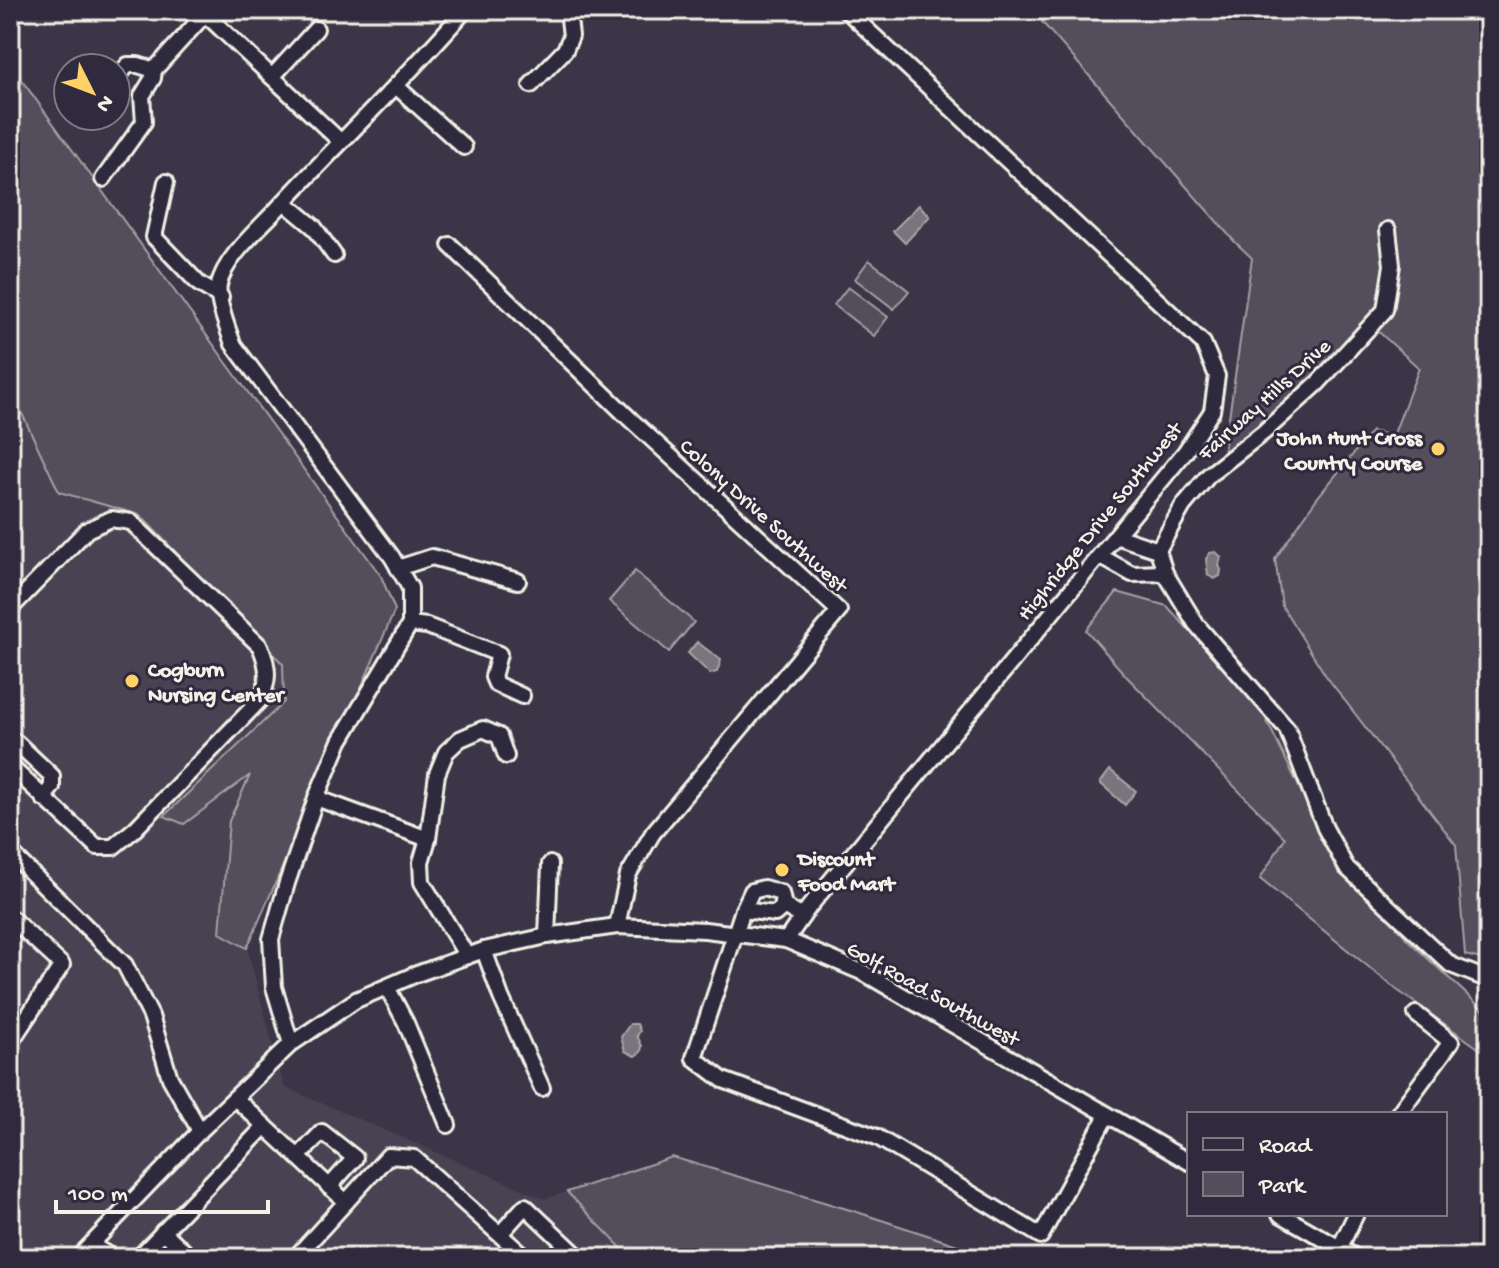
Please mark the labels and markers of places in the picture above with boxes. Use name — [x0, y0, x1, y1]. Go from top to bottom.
place label: John Hunt Cross Country Course — [1276, 427, 1424, 478]
marker: John Hunt Cross Country Course — [1429, 440, 1447, 458]
place label: Cogburn Nursing Center — [147, 659, 286, 710]
marker: Cogburn Nursing Center — [123, 672, 141, 690]
place label: Discount Food Mart — [796, 848, 896, 899]
marker: Discount Food Mart — [773, 861, 791, 879]

